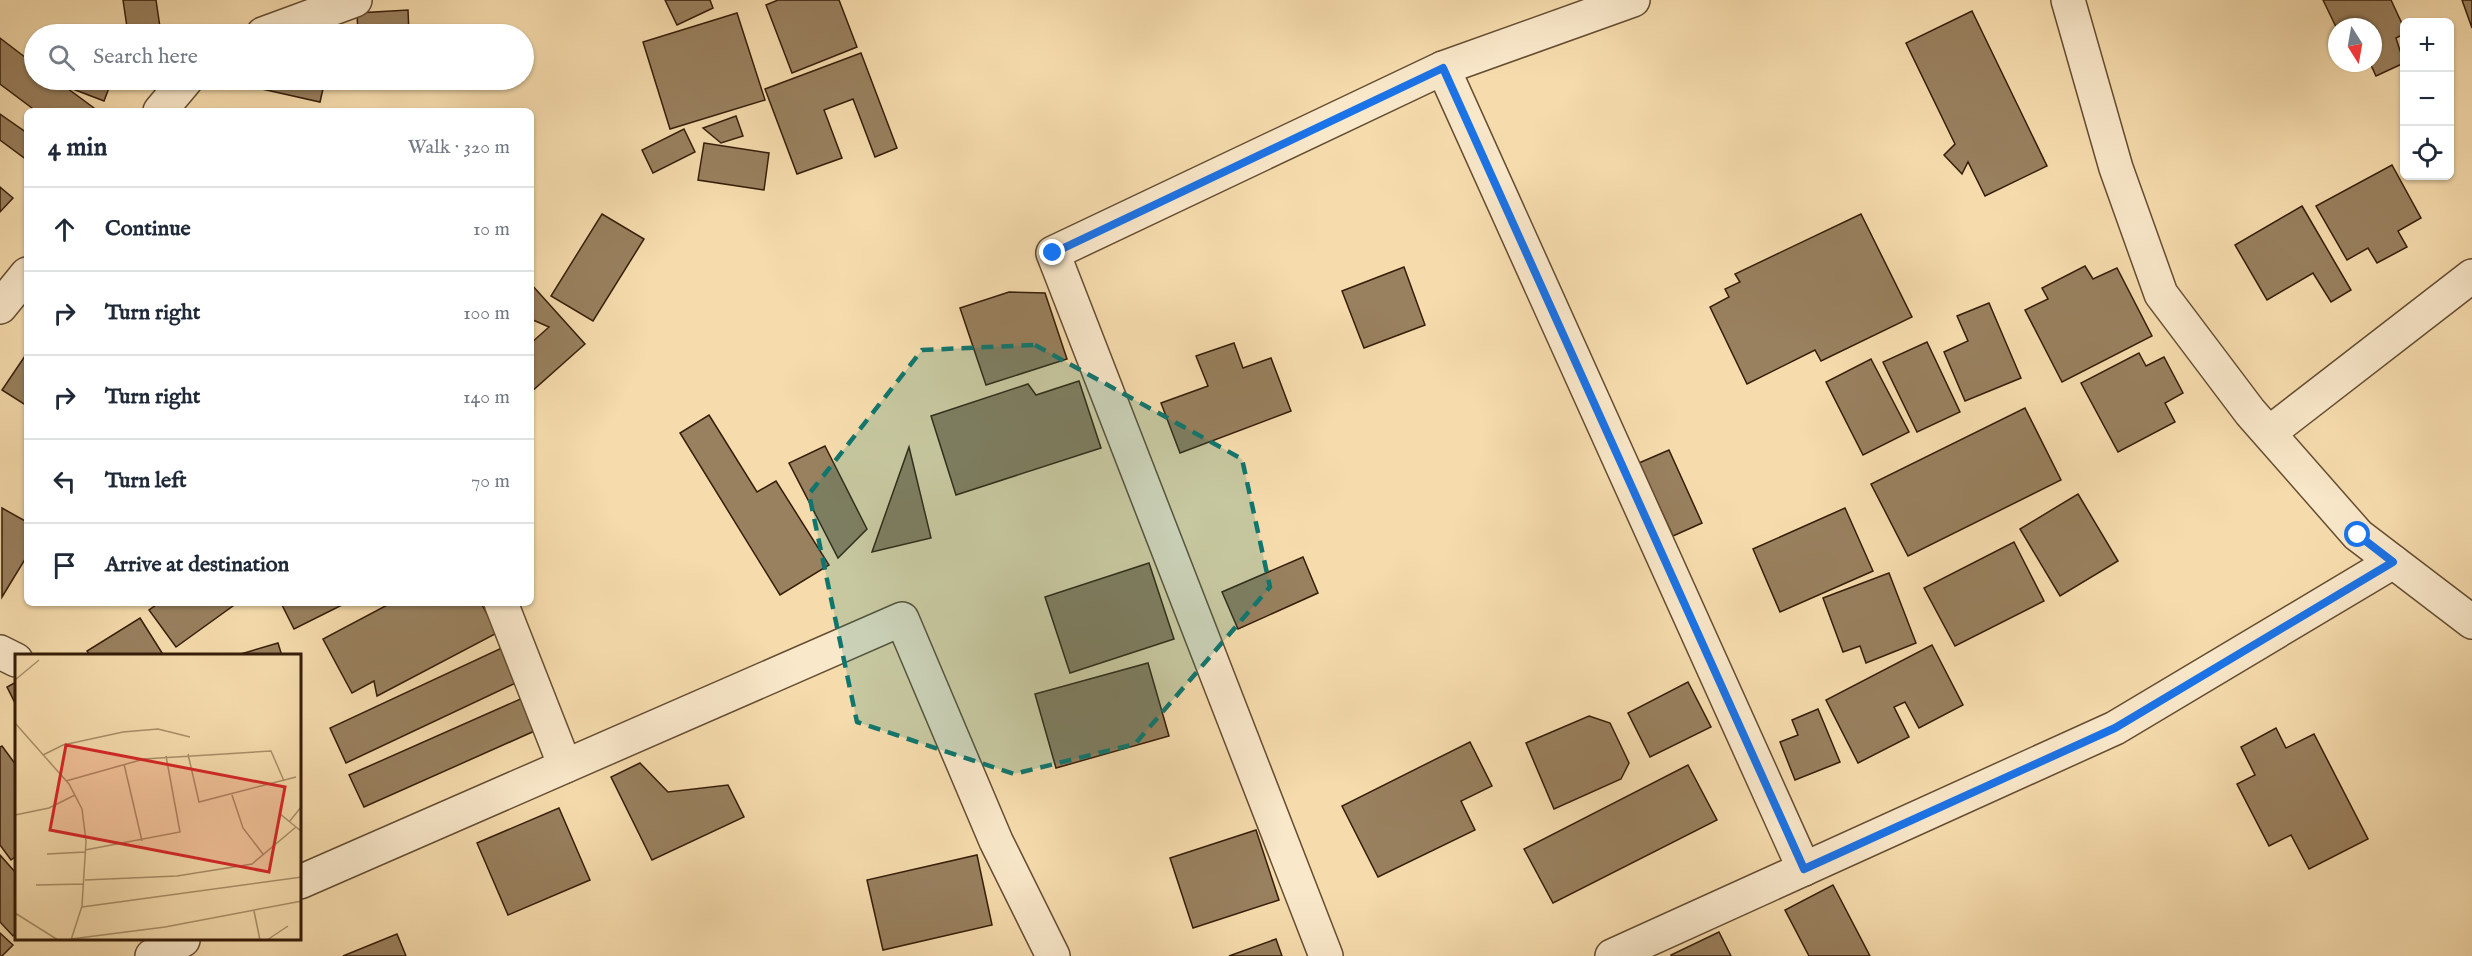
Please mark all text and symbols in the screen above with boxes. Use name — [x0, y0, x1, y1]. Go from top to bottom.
north arrow — [2328, 18, 2382, 72]
map controls — [2400, 18, 2454, 180]
button: + — [2400, 18, 2454, 72]
search box — [24, 24, 534, 90]
icon: search — [45, 41, 78, 74]
text: Search here — [93, 43, 198, 71]
button: − — [2400, 72, 2454, 126]
button: locate — [2400, 126, 2454, 180]
text: 4 min — [48, 131, 107, 164]
text: Walk · 320 m — [408, 135, 510, 160]
icon: ahead — [48, 213, 81, 246]
text: Continue — [105, 215, 191, 243]
text: 10 m — [473, 217, 510, 242]
route end — [1039, 239, 1065, 265]
icon: right — [48, 297, 81, 330]
text: Turn right — [105, 299, 200, 327]
text: 100 m — [463, 301, 510, 326]
icon: right — [48, 381, 81, 414]
text: Turn right — [105, 383, 200, 411]
text: 140 m — [463, 385, 510, 410]
icon: left — [48, 465, 81, 498]
text: Turn left — [105, 467, 187, 495]
text: 70 m — [471, 469, 510, 494]
route start — [2344, 521, 2370, 547]
icon: arrive — [48, 549, 81, 582]
text: Arrive at destination — [105, 551, 289, 579]
inset map — [15, 654, 302, 941]

